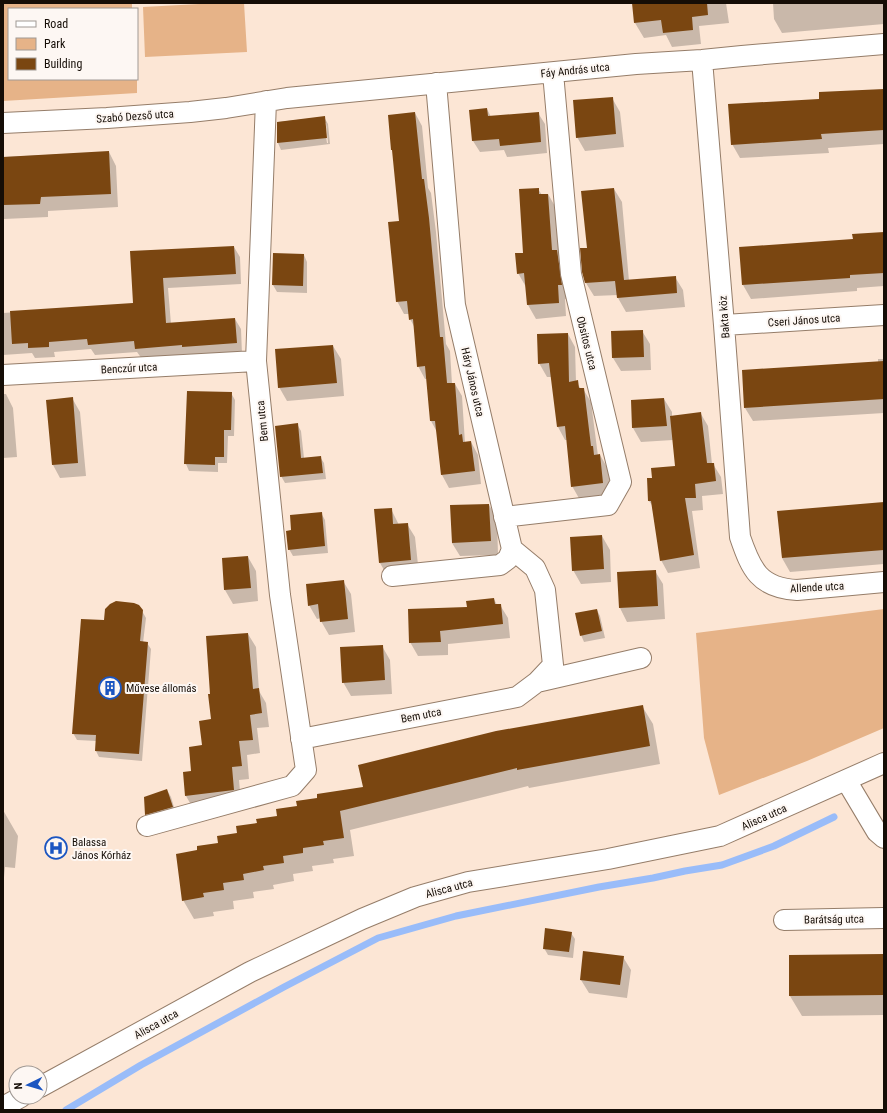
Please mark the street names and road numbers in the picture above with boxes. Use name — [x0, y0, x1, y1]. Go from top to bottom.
street label: Fáy András utca — [540, 60, 610, 81]
street label: Szabó Dezső utca — [96, 107, 174, 126]
street label: Bakta köz — [717, 295, 732, 339]
street label: Cseri János utca — [767, 311, 841, 330]
street label: Obsitos utca — [574, 315, 599, 371]
street label: Háry János utca — [458, 346, 487, 418]
street label: Benczúr utca — [100, 361, 158, 376]
street label: Bem utca — [254, 400, 271, 442]
street label: Allende utca — [790, 580, 844, 595]
street label: Bem utca — [400, 705, 442, 726]
street label: Alisca utca — [740, 802, 789, 833]
street label: Alisca utca — [424, 876, 474, 901]
street label: Barátság utca — [804, 912, 864, 927]
street label: Alisca utca — [132, 1007, 180, 1042]

